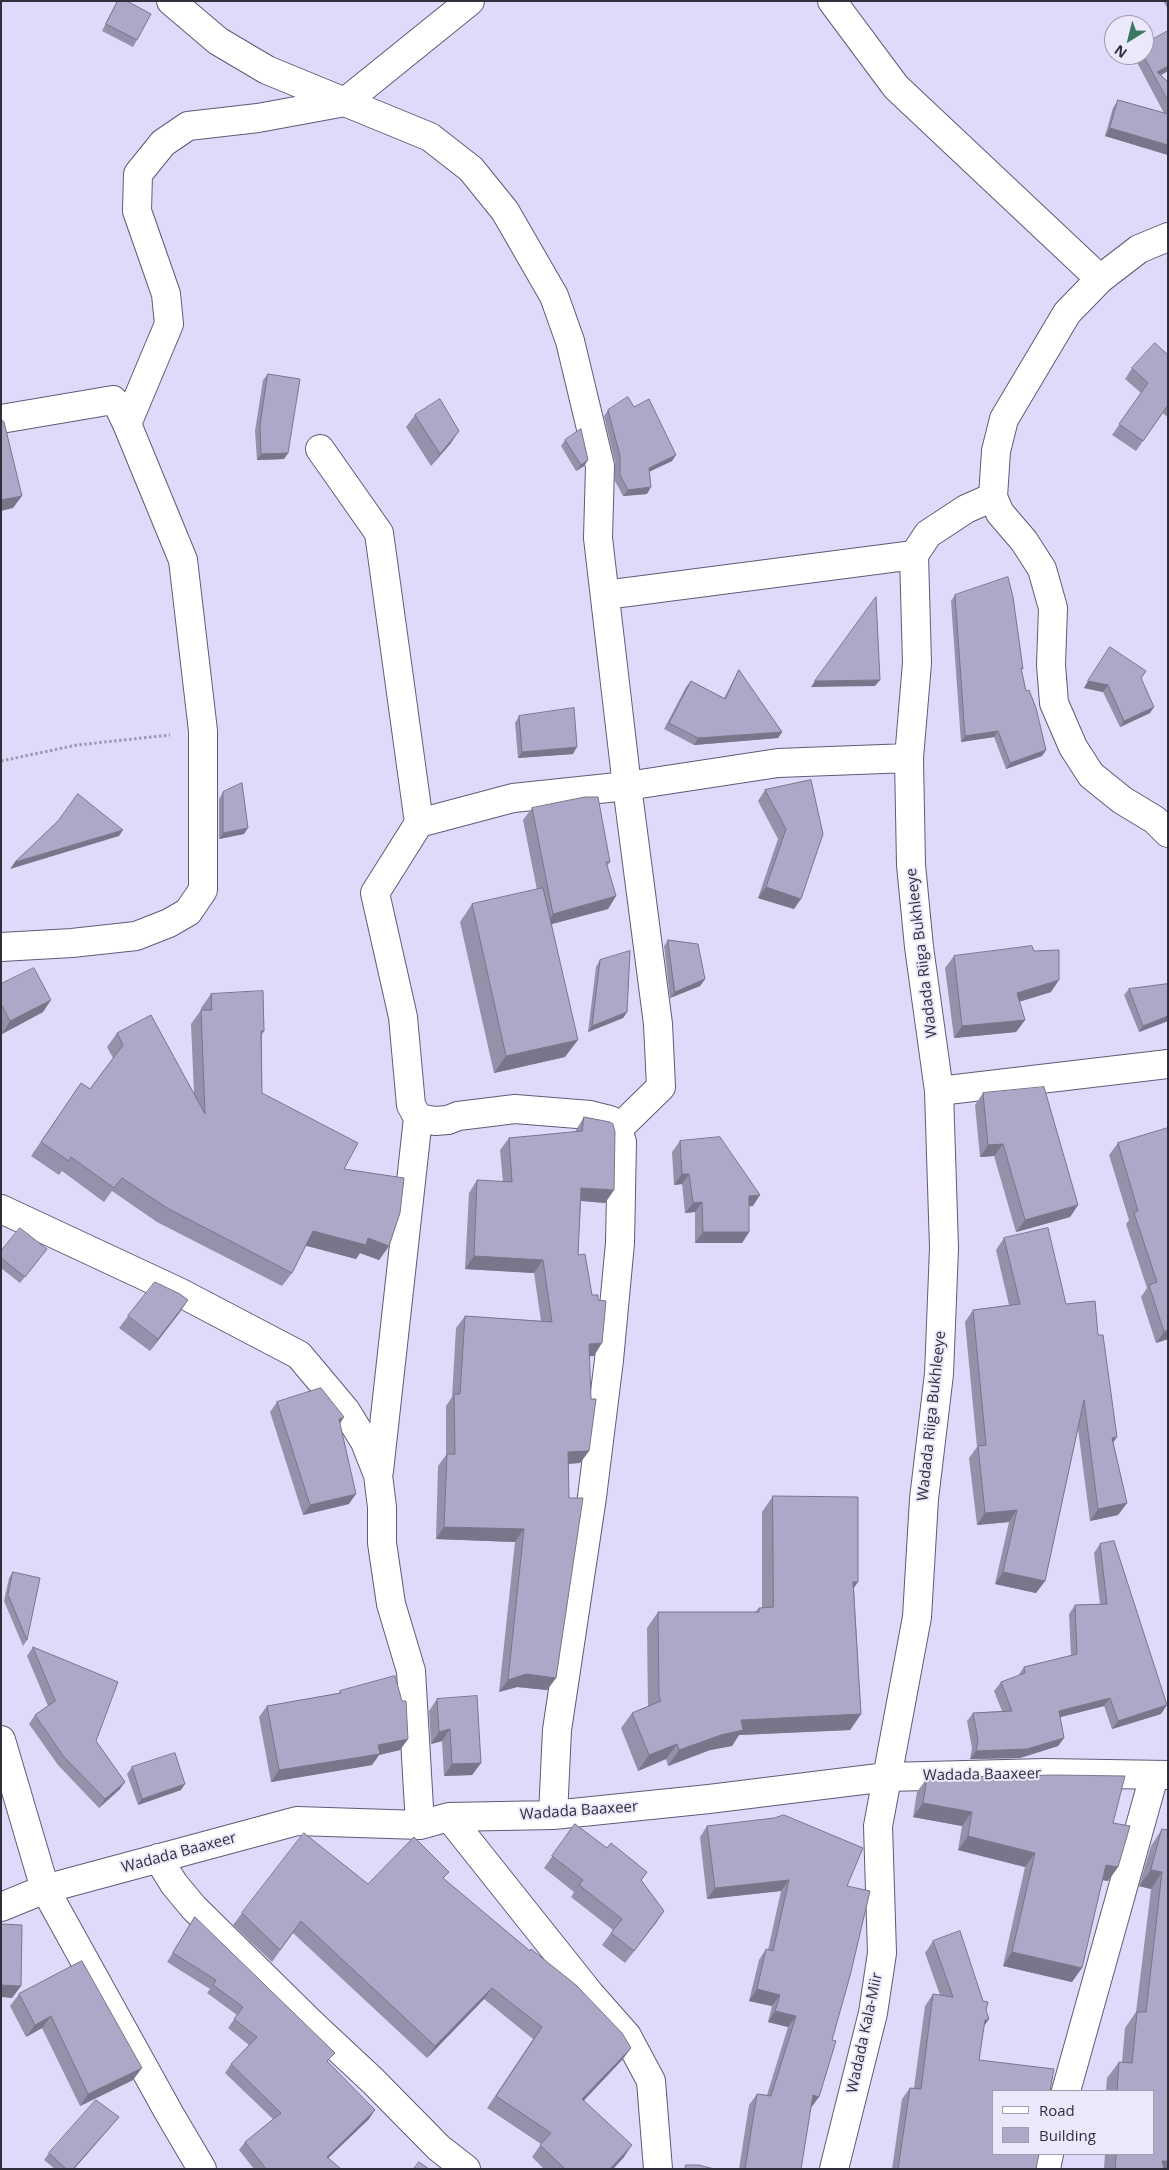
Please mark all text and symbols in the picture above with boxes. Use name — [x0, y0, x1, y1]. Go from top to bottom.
north arrow — [1104, 15, 1154, 65]
text: N — [1110, 41, 1131, 63]
street label: Wadada Riiga Bukhleeye — [903, 867, 941, 1039]
street label: Wadada Riiga Bukhleeye — [914, 1330, 950, 1502]
street label: Wadada Baaxeer — [923, 1765, 1041, 1785]
street label: Wadada Baaxeer — [519, 1798, 639, 1824]
street label: Wadada Baaxeer — [120, 1829, 238, 1877]
street label: Wadada Kala-Miir — [843, 1971, 887, 2095]
legend — [992, 2090, 1154, 2155]
text: Road — [1039, 2100, 1075, 2120]
text: Building — [1039, 2125, 1096, 2145]

